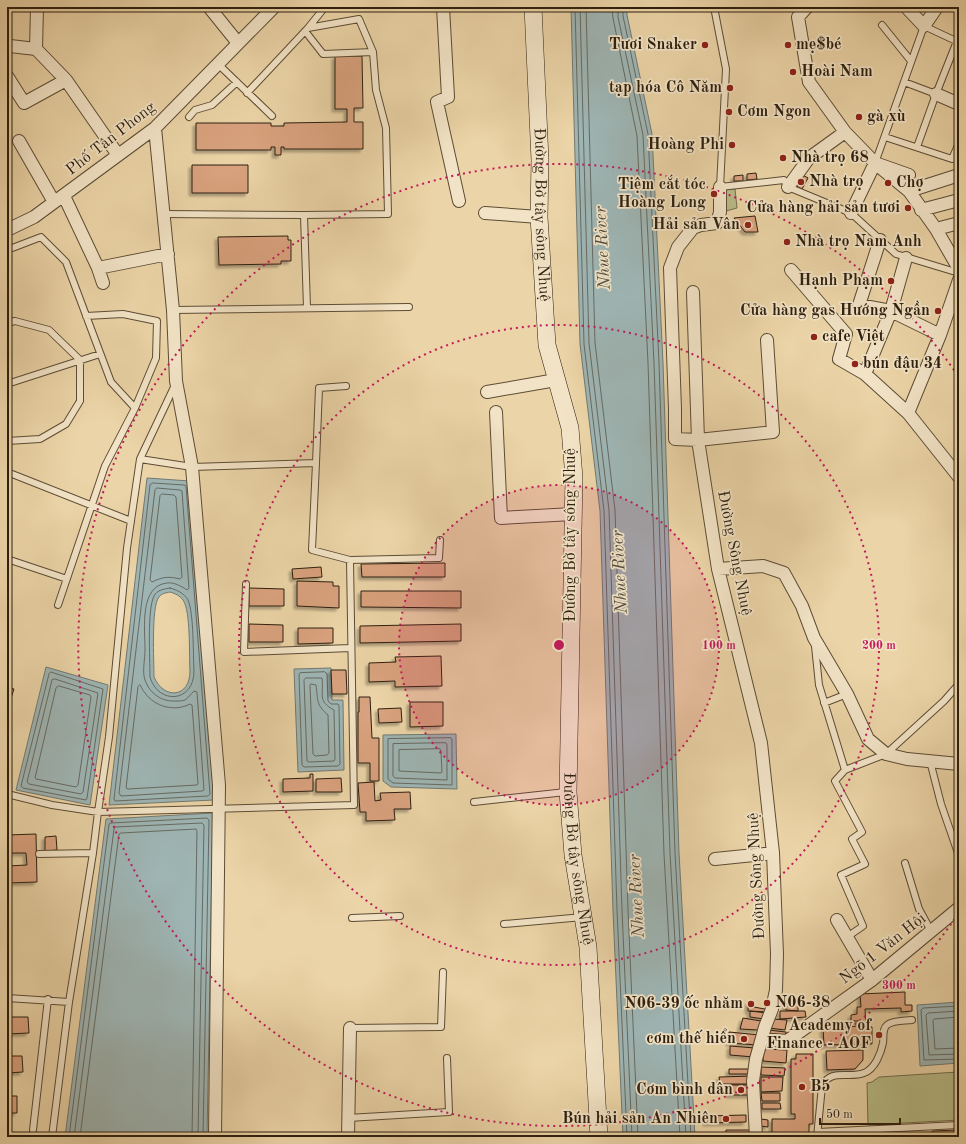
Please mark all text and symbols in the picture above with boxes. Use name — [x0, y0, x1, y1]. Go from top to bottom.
place label: mẹ$bé — [796, 35, 842, 53]
place label: Tươi Snaker — [609, 37, 697, 53]
marker: Tươi Snaker — [700, 40, 710, 50]
marker: mẹ$bé — [783, 40, 793, 50]
place label: Hoài Nam — [801, 64, 873, 80]
marker: Hoài Nam — [788, 67, 798, 77]
place label: tạp hóa Cô Năm — [609, 80, 722, 96]
marker: tạp hóa Cô Năm — [725, 83, 735, 93]
street label: Phố Tân Phong — [62, 97, 159, 179]
place label: Cơm Ngon — [737, 104, 811, 120]
marker: Cơm Ngon — [724, 107, 734, 117]
place label: gà xù — [867, 109, 906, 125]
marker: gà xù — [854, 112, 864, 122]
street label: Đường Bờ tây sông Nhuệ — [531, 128, 552, 302]
place label: Hoàng Phi — [647, 137, 724, 153]
marker: Hoàng Phi — [727, 140, 737, 150]
place label: Nhà trọ 68 — [791, 150, 869, 166]
marker: Nhà trọ 68 — [778, 153, 788, 163]
place label: Tiệm cắt tóc Hoàng Long — [618, 174, 706, 211]
place label: Nhà trọ — [809, 174, 864, 190]
place label: Chợ — [896, 175, 924, 191]
marker: Nhà trọ — [796, 177, 806, 187]
marker: Chợ — [883, 178, 893, 188]
marker: Tiệm cắt tóc Hoàng Long — [709, 189, 719, 199]
place label: Cửa hàng hải sản tươi — [747, 200, 900, 216]
marker: Cửa hàng hải sản tươi — [903, 203, 913, 213]
water label: Nhue River — [592, 205, 614, 291]
place label: Hải sản Vân — [653, 217, 740, 233]
marker: Hải sản Vân — [743, 220, 753, 230]
place label: Nhà trọ Nam Anh — [795, 234, 922, 250]
marker: Nhà trọ Nam Anh — [782, 237, 792, 247]
place label: Hạnh Phạm — [798, 273, 883, 289]
marker: Hạnh Phạm — [886, 276, 896, 286]
place label: Cửa hàng gas Hướng Ngần — [740, 300, 930, 319]
marker: Cửa hàng gas Hướng Ngần — [933, 306, 943, 316]
place label: cafe Việt — [822, 329, 885, 345]
marker: cafe Việt — [809, 332, 819, 342]
place label: bún đậu 34 — [863, 356, 942, 372]
marker: bún đậu 34 — [850, 359, 860, 369]
street label: Đường Bờ tây sông Nhuệ — [563, 448, 579, 622]
street label: Đường Sông Nhuệ — [714, 489, 754, 617]
water label: Nhue River — [609, 529, 631, 615]
centre of rings — [552, 638, 566, 652]
text: 100 m — [702, 640, 736, 652]
text: 200 m — [862, 640, 896, 652]
street label: Đường Bờ tây sông Nhuệ — [560, 772, 596, 946]
street label: Đường Sông Nhuệ — [746, 812, 768, 940]
water label: Nhue River — [626, 853, 648, 939]
street label: Ngõ 1 Văn Hội — [837, 911, 929, 987]
text: 300 m — [882, 980, 916, 992]
place label: N06-39 ốc nhăm — [624, 994, 743, 1012]
place label: N06-38 — [775, 995, 830, 1011]
marker: N06-38 — [762, 998, 772, 1008]
marker: N06-39 ốc nhăm — [746, 999, 756, 1009]
place label: Academy of Finance - AOF — [766, 1018, 872, 1052]
place label: cơm thế hiển — [646, 1028, 736, 1047]
marker: Academy of Finance - AOF — [874, 1030, 884, 1040]
marker: cơm thế hiển — [739, 1034, 749, 1044]
place label: B5 — [810, 1079, 831, 1095]
place label: Cơm bình dân — [636, 1082, 733, 1098]
marker: B5 — [797, 1082, 807, 1092]
marker: Cơm bình dân — [736, 1085, 746, 1095]
scale bar — [820, 1100, 900, 1126]
text: 50 m — [826, 1108, 853, 1121]
place label: Bún hải sản An Nhiên — [562, 1111, 718, 1127]
marker: Bún hải sản An Nhiên — [721, 1114, 731, 1124]

